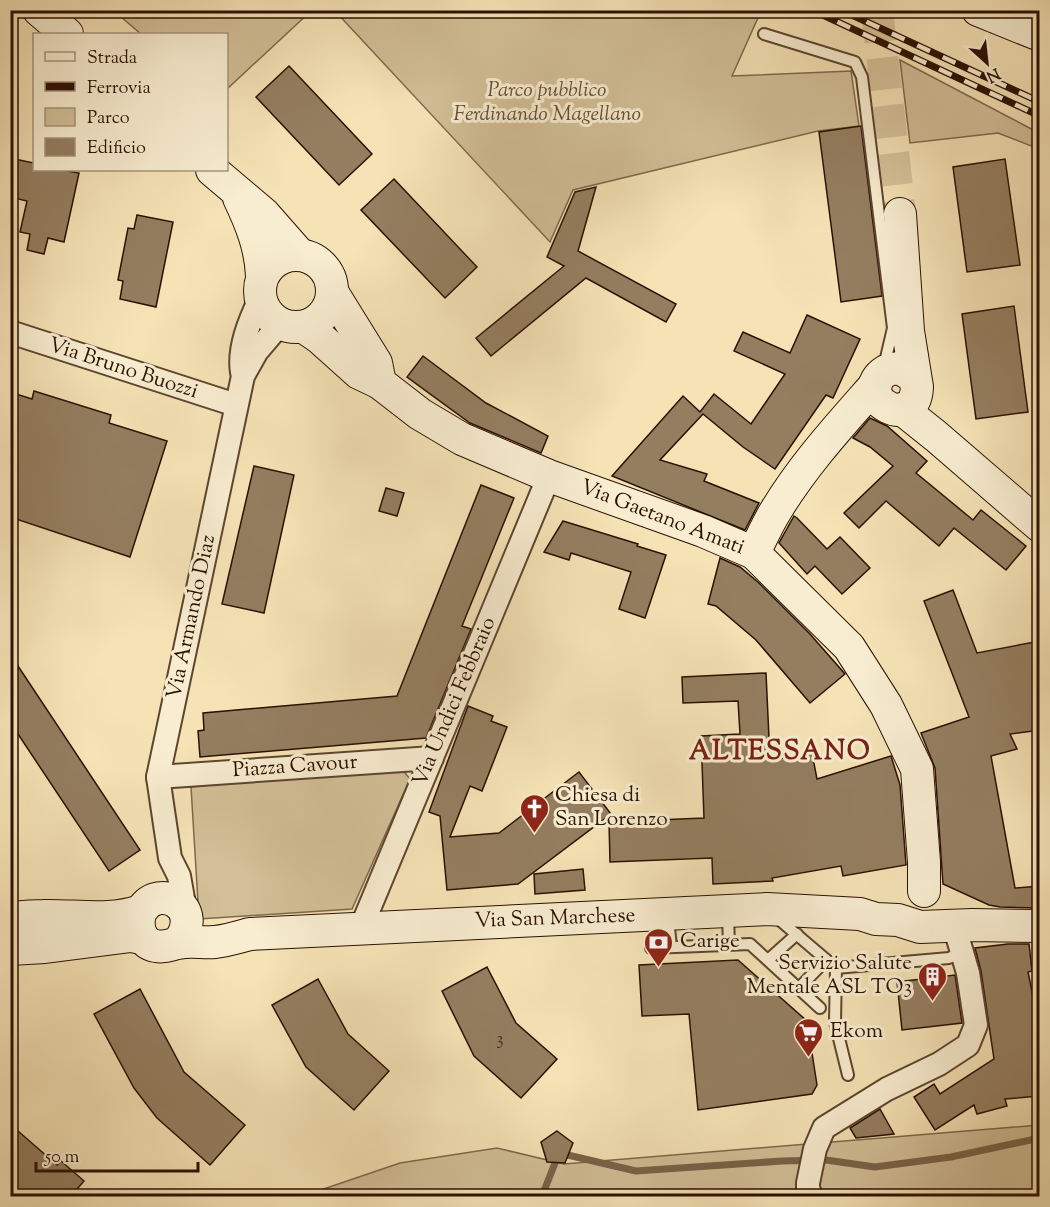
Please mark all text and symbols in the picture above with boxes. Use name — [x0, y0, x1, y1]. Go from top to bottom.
legend — [33, 33, 228, 171]
north arrow — [957, 33, 1017, 93]
text: Strada — [87, 46, 137, 72]
text: N — [982, 61, 1004, 87]
text: Ferrovia — [87, 76, 151, 102]
park label: Parco pubblico Ferdinando Magellano — [453, 76, 641, 130]
text: Parco — [87, 106, 130, 132]
text: Edificio — [87, 136, 146, 162]
street label: Via Bruno Buozzi — [44, 331, 202, 407]
street label: Via Gaetano Amati — [575, 473, 749, 563]
street label: Via Armando Diaz — [160, 532, 224, 702]
street label: Via Undici Febbraio — [406, 613, 504, 791]
district label: ALTESSANO — [689, 733, 871, 772]
street label: Piazza Cavour — [232, 748, 359, 786]
place label: Chiesa di San Lorenzo — [555, 781, 668, 835]
church icon: Chiesa di San Lorenzo — [518, 792, 550, 834]
street label: Via San Marchese — [474, 901, 636, 937]
bank icon: Carige — [643, 926, 675, 968]
place label: Carige — [680, 927, 740, 957]
place label: Servizio Salute Mentale ASL TO3 — [747, 949, 912, 1003]
building icon: Servizio Salute Mentale ASL TO3 — [917, 960, 949, 1002]
supermarket icon: Ekom — [793, 1016, 825, 1058]
place label: Ekom — [830, 1017, 883, 1047]
house number: 3 — [496, 1027, 504, 1053]
scale bar — [36, 1135, 198, 1173]
text: 50 m — [44, 1145, 80, 1171]

